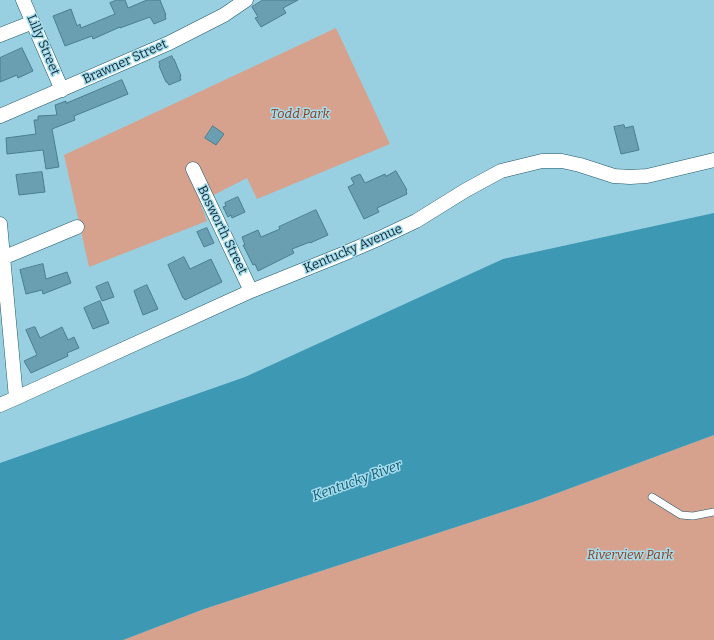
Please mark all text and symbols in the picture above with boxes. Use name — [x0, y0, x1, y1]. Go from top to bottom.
street label: Lilly Street — [23, 12, 63, 78]
street label: Brawner Street — [80, 36, 170, 88]
park label: Todd Park — [271, 106, 329, 122]
street label: Bosworth Street — [194, 183, 250, 277]
street label: Kentucky Avenue — [301, 221, 405, 277]
water label: Kentucky River — [310, 457, 404, 505]
park label: Riverview Park — [587, 547, 673, 563]

